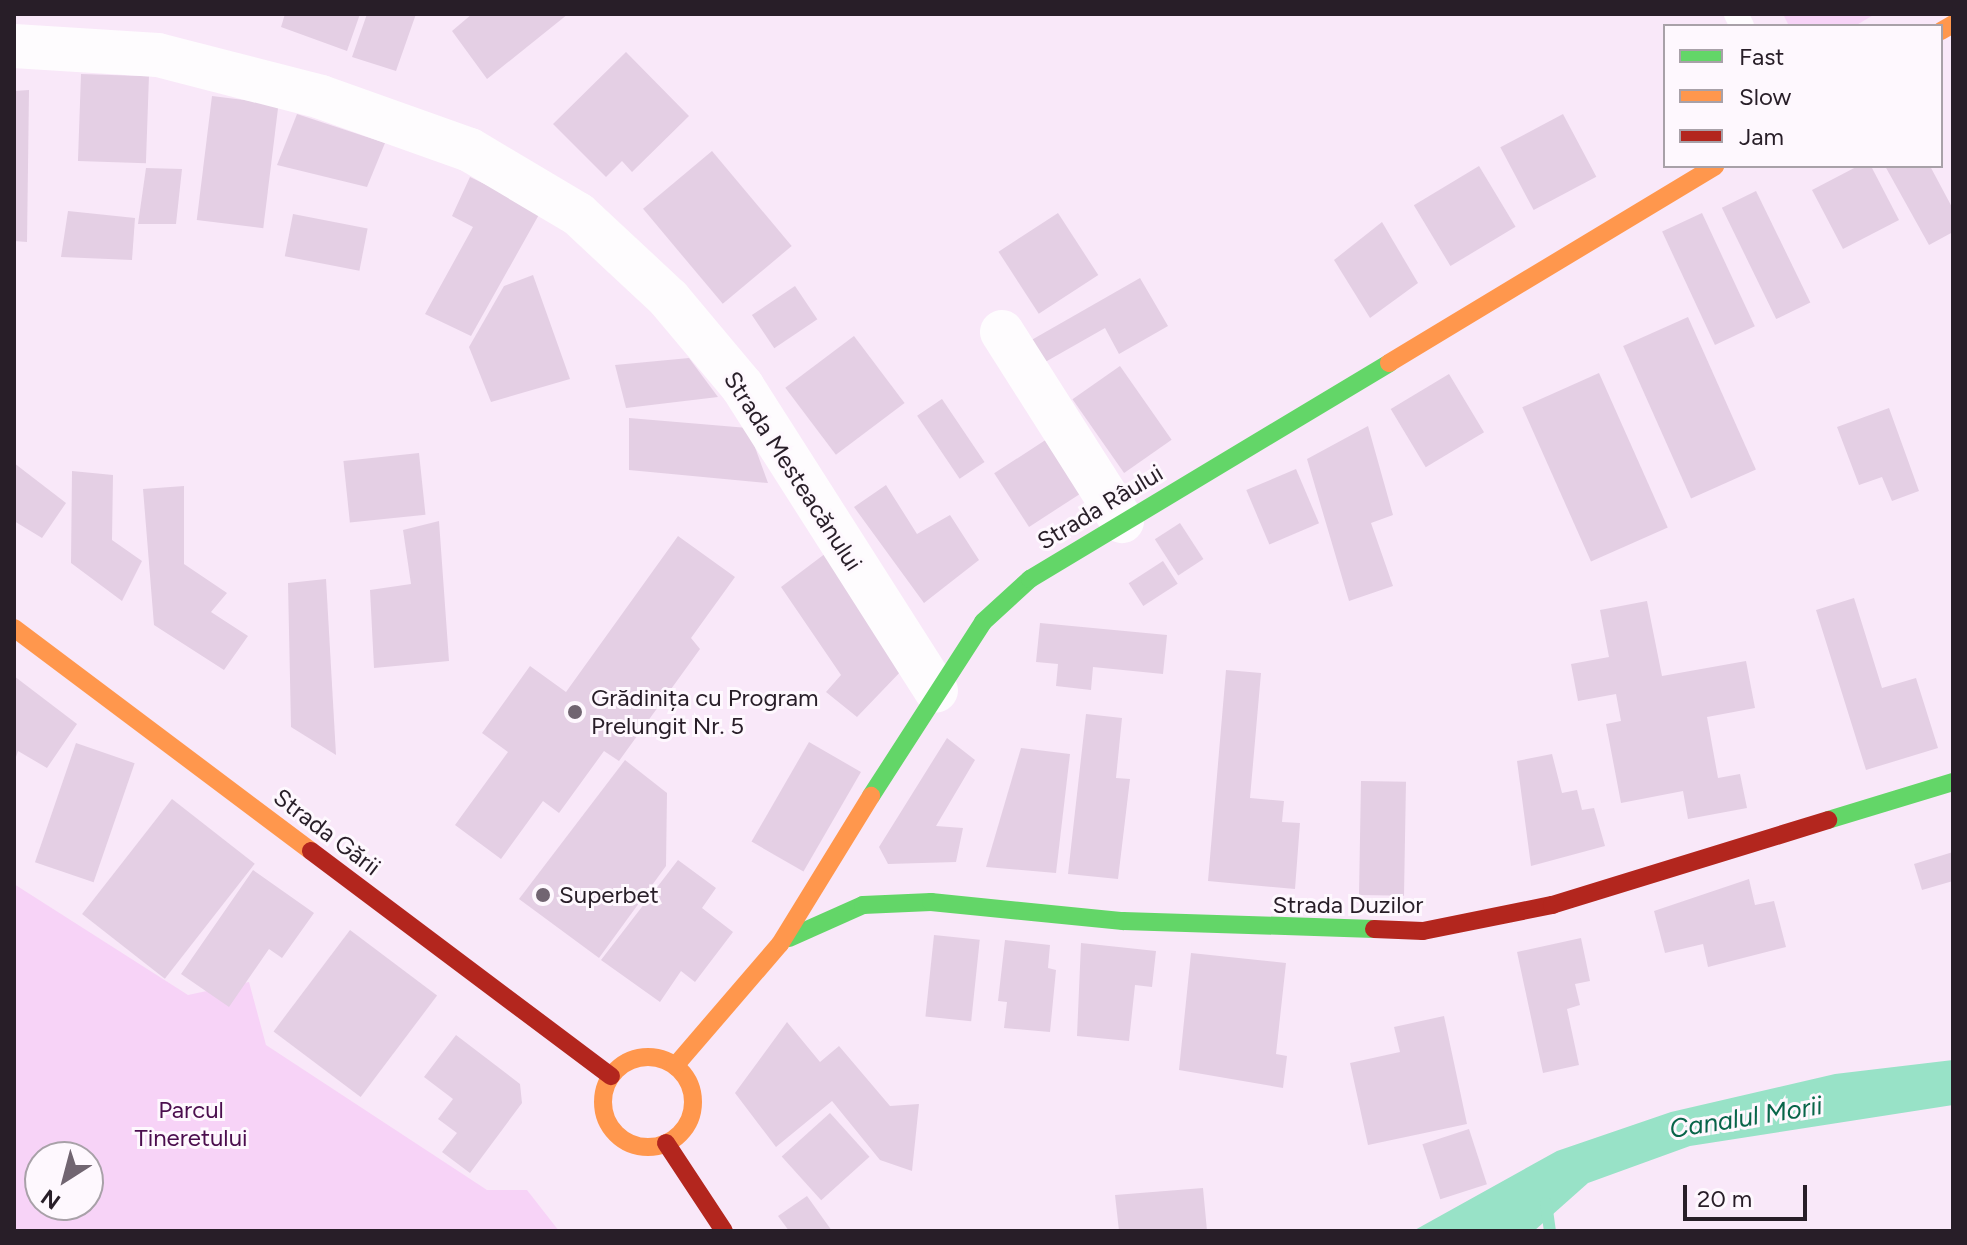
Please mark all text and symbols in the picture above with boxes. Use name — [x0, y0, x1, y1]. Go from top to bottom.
legend — [1663, 24, 1943, 168]
text: Fast — [1739, 42, 1784, 71]
text: Slow — [1739, 82, 1791, 111]
text: Jam — [1739, 122, 1784, 151]
street label: Strada Mesteacănului — [718, 366, 868, 576]
street label: Strada Râului — [1032, 458, 1168, 556]
place label: Grădinița cu Program Prelungit Nr. 5 — [591, 684, 818, 740]
marker: Grădinița cu Program Prelungit Nr. 5 — [566, 703, 584, 721]
street label: Strada Gării — [268, 783, 386, 881]
place label: Superbet — [559, 881, 659, 909]
marker: Superbet — [534, 886, 552, 904]
street label: Strada Duzilor — [1273, 891, 1423, 919]
water label: Canalul Morii — [1667, 1091, 1825, 1145]
park label: Parcul Tineretului — [134, 1096, 248, 1152]
north arrow — [24, 1141, 104, 1221]
scale bar — [1687, 1169, 1811, 1219]
text: N — [36, 1183, 66, 1215]
text: 20 m — [1697, 1184, 1752, 1213]

